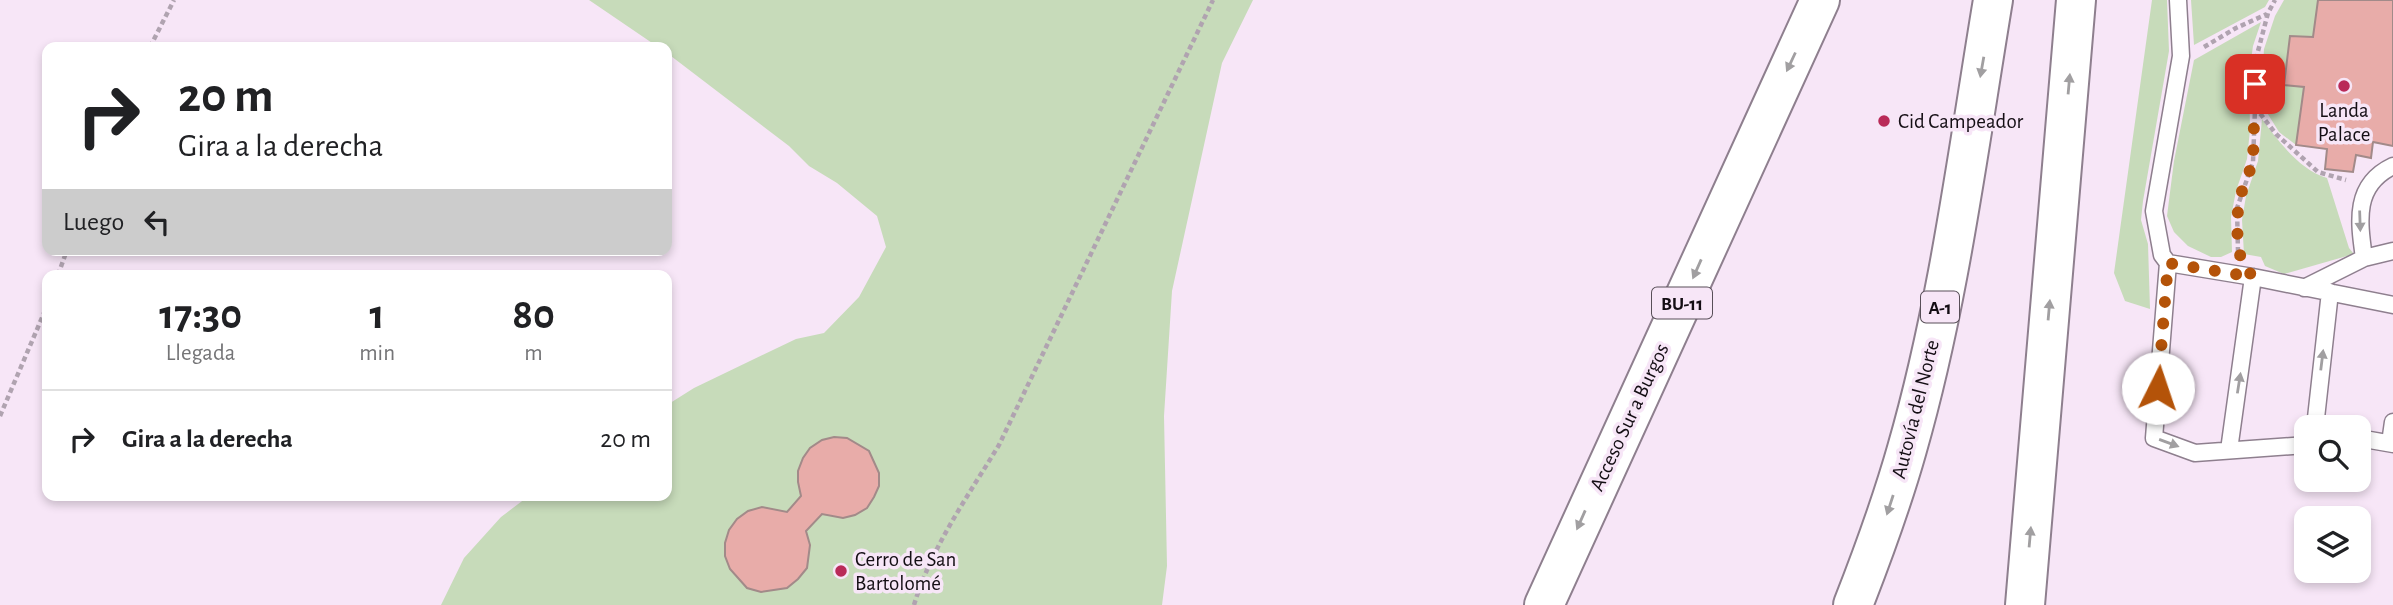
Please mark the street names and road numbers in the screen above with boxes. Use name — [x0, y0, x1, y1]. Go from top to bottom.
road number: BU-11 — [1652, 288, 1712, 318]
road number: A-1 — [1921, 292, 1959, 322]
street label: Autovía del Norte — [1888, 338, 1943, 481]
street label: Acceso Sur a Burgos — [1586, 340, 1673, 494]

